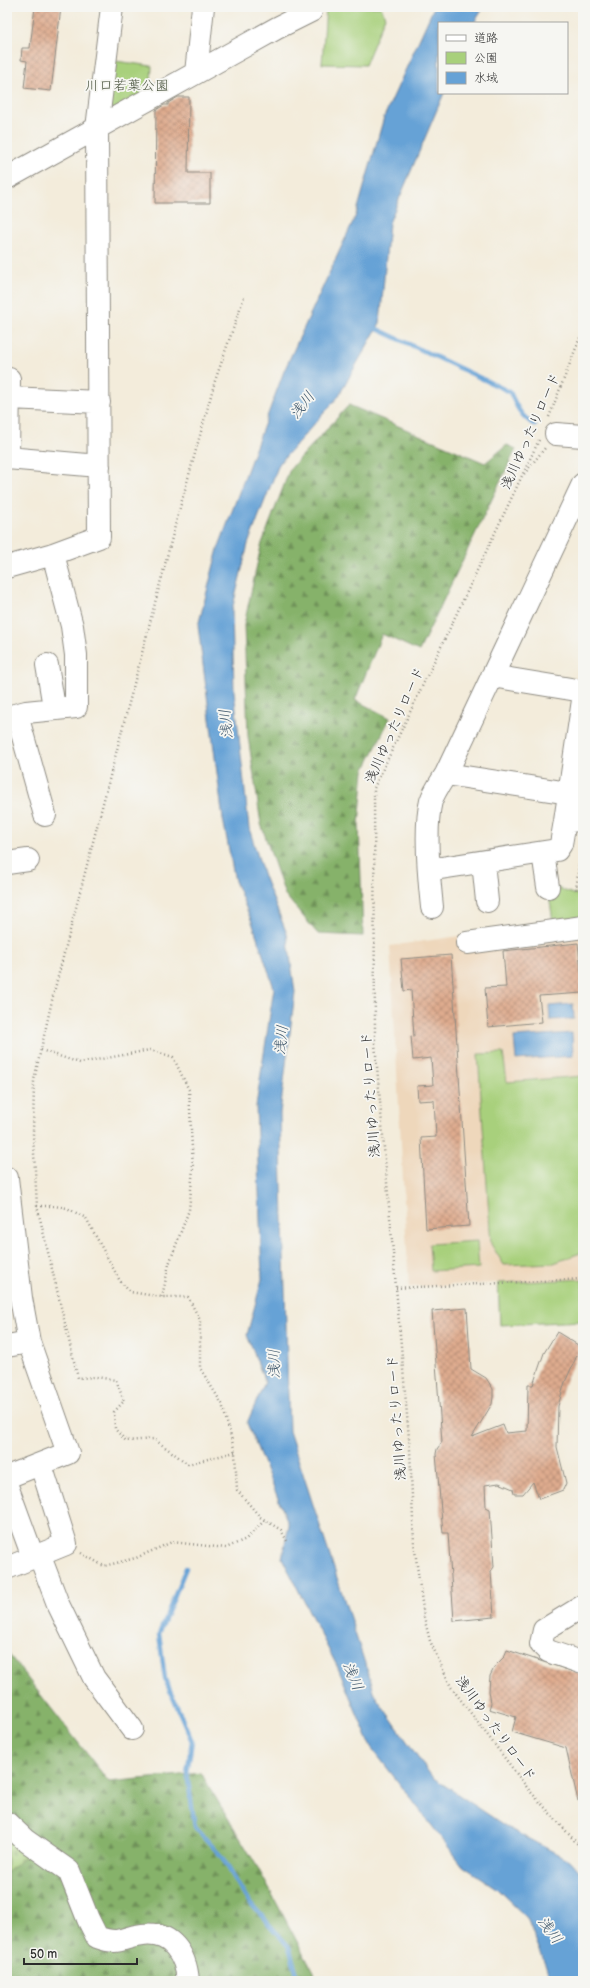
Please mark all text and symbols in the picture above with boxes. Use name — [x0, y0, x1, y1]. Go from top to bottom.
legend — [438, 22, 568, 94]
text: 道路 — [474, 31, 498, 46]
text: 公園 — [474, 51, 498, 66]
text: 水域 — [474, 71, 498, 86]
park label: 川口若葉公園 — [85, 77, 169, 94]
street label: 浅川ゆったりロード — [497, 370, 564, 492]
water label: 浅川 — [286, 388, 319, 423]
street label: 浅川ゆったりロード — [361, 664, 428, 786]
water label: 浅川 — [215, 708, 238, 740]
water label: 浅川 — [270, 1024, 293, 1056]
street label: 浅川ゆったりロード — [358, 1032, 383, 1158]
water label: 浅川 — [264, 1349, 285, 1379]
street label: 浅川ゆったりロード — [384, 1355, 409, 1481]
water label: 浅川 — [338, 1659, 367, 1694]
street label: 浅川ゆったりロード — [452, 1672, 540, 1784]
water label: 浅川 — [533, 1913, 566, 1948]
scale bar — [24, 1940, 137, 1966]
text: 50 m — [30, 1947, 57, 1962]

